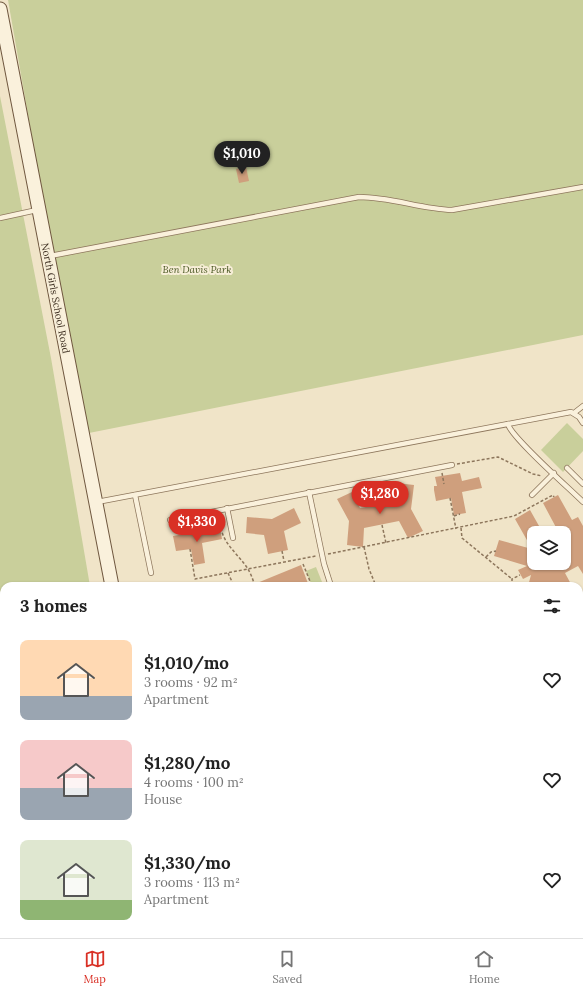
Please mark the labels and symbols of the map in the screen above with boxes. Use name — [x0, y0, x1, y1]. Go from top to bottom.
pin: $1,010 — [209, 141, 275, 175]
street label: North Girls School Road — [38, 242, 73, 354]
park label: Ben Davis Park — [163, 263, 231, 276]
pin: $1,280 — [347, 481, 413, 515]
pin: $1,330 — [164, 509, 230, 543]

